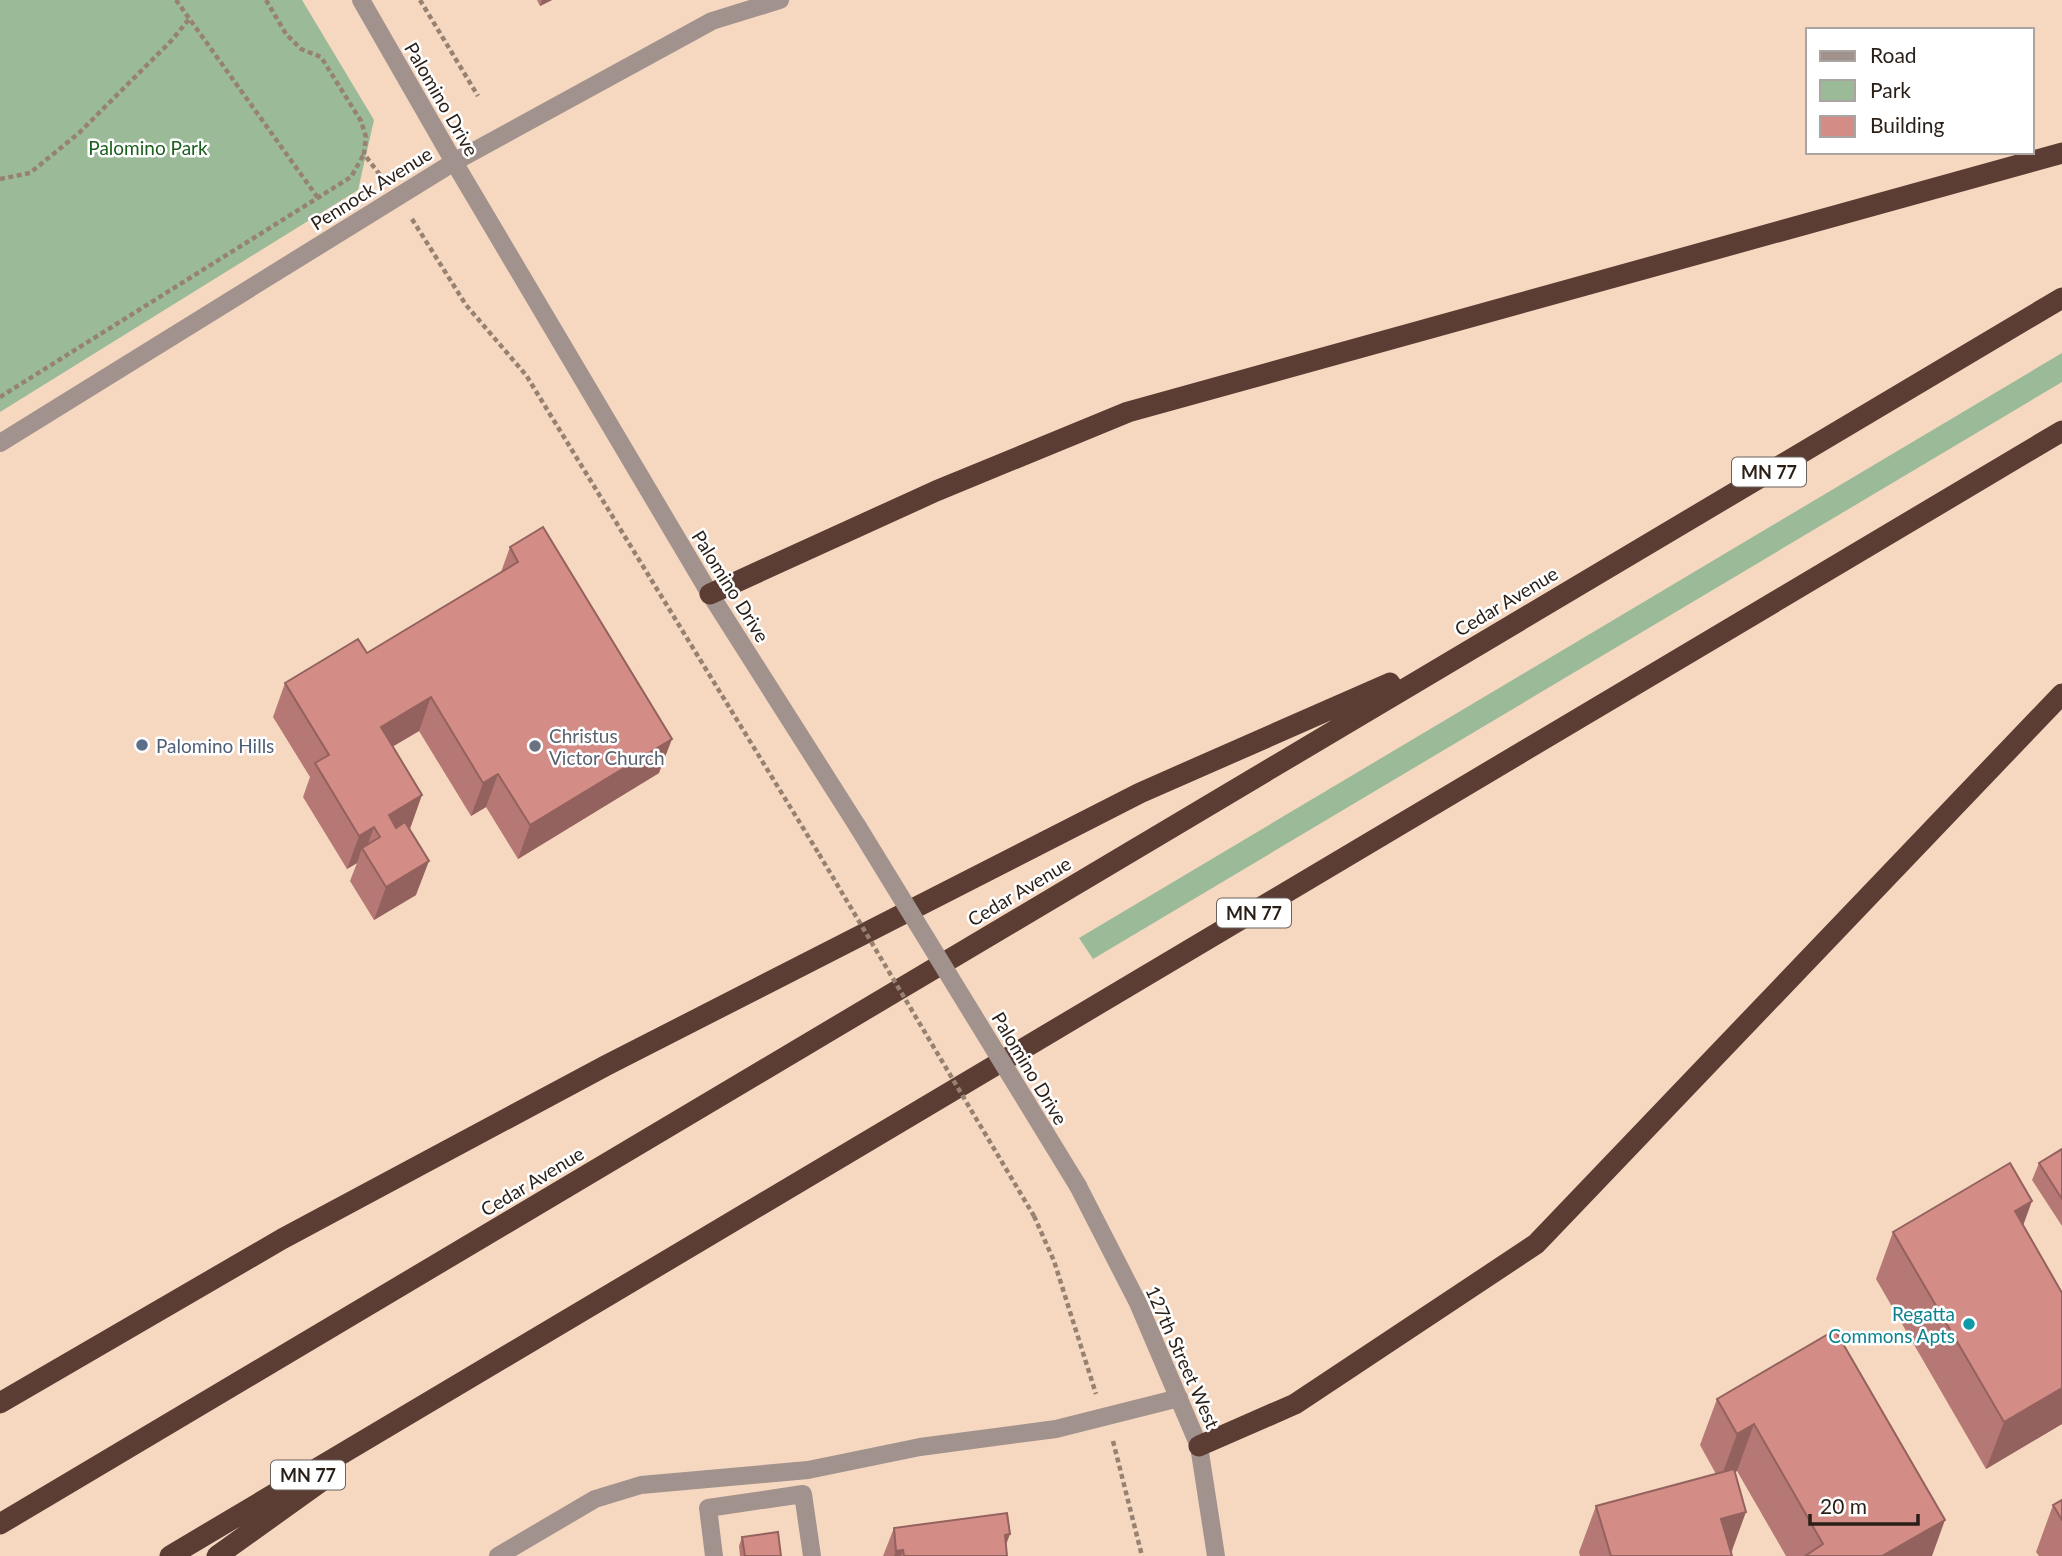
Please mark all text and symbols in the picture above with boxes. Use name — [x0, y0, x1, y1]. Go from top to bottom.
legend — [1806, 28, 2034, 154]
street label: Palomino Drive — [400, 38, 484, 160]
text: Road — [1870, 42, 1917, 67]
text: Park — [1870, 77, 1911, 102]
text: Building — [1870, 112, 1945, 137]
park label: Palomino Park — [88, 136, 208, 159]
street label: Pennock Avenue — [306, 141, 436, 235]
road number: MN 77 — [1732, 458, 1806, 486]
street label: Palomino Drive — [687, 526, 775, 646]
street label: Cedar Avenue — [1450, 561, 1562, 641]
place label: Christus Victor Church — [549, 724, 665, 769]
place label: Palomino Hills — [156, 734, 274, 757]
marker: Palomino Hills — [134, 737, 150, 753]
marker: Christus Victor Church — [527, 738, 543, 754]
street label: Cedar Avenue — [963, 851, 1075, 931]
road number: MN 77 — [1217, 898, 1291, 928]
street label: Palomino Drive — [987, 1007, 1073, 1129]
street label: Cedar Avenue — [476, 1141, 588, 1221]
street label: 127th Street West — [1141, 1282, 1225, 1432]
place label: Regatta Commons Apts — [1828, 1302, 1955, 1347]
marker: Regatta Commons Apts — [1961, 1316, 1977, 1332]
road number: MN 77 — [271, 1460, 345, 1490]
scale bar — [1810, 1482, 1918, 1526]
text: 20 m — [1820, 1493, 1867, 1518]

